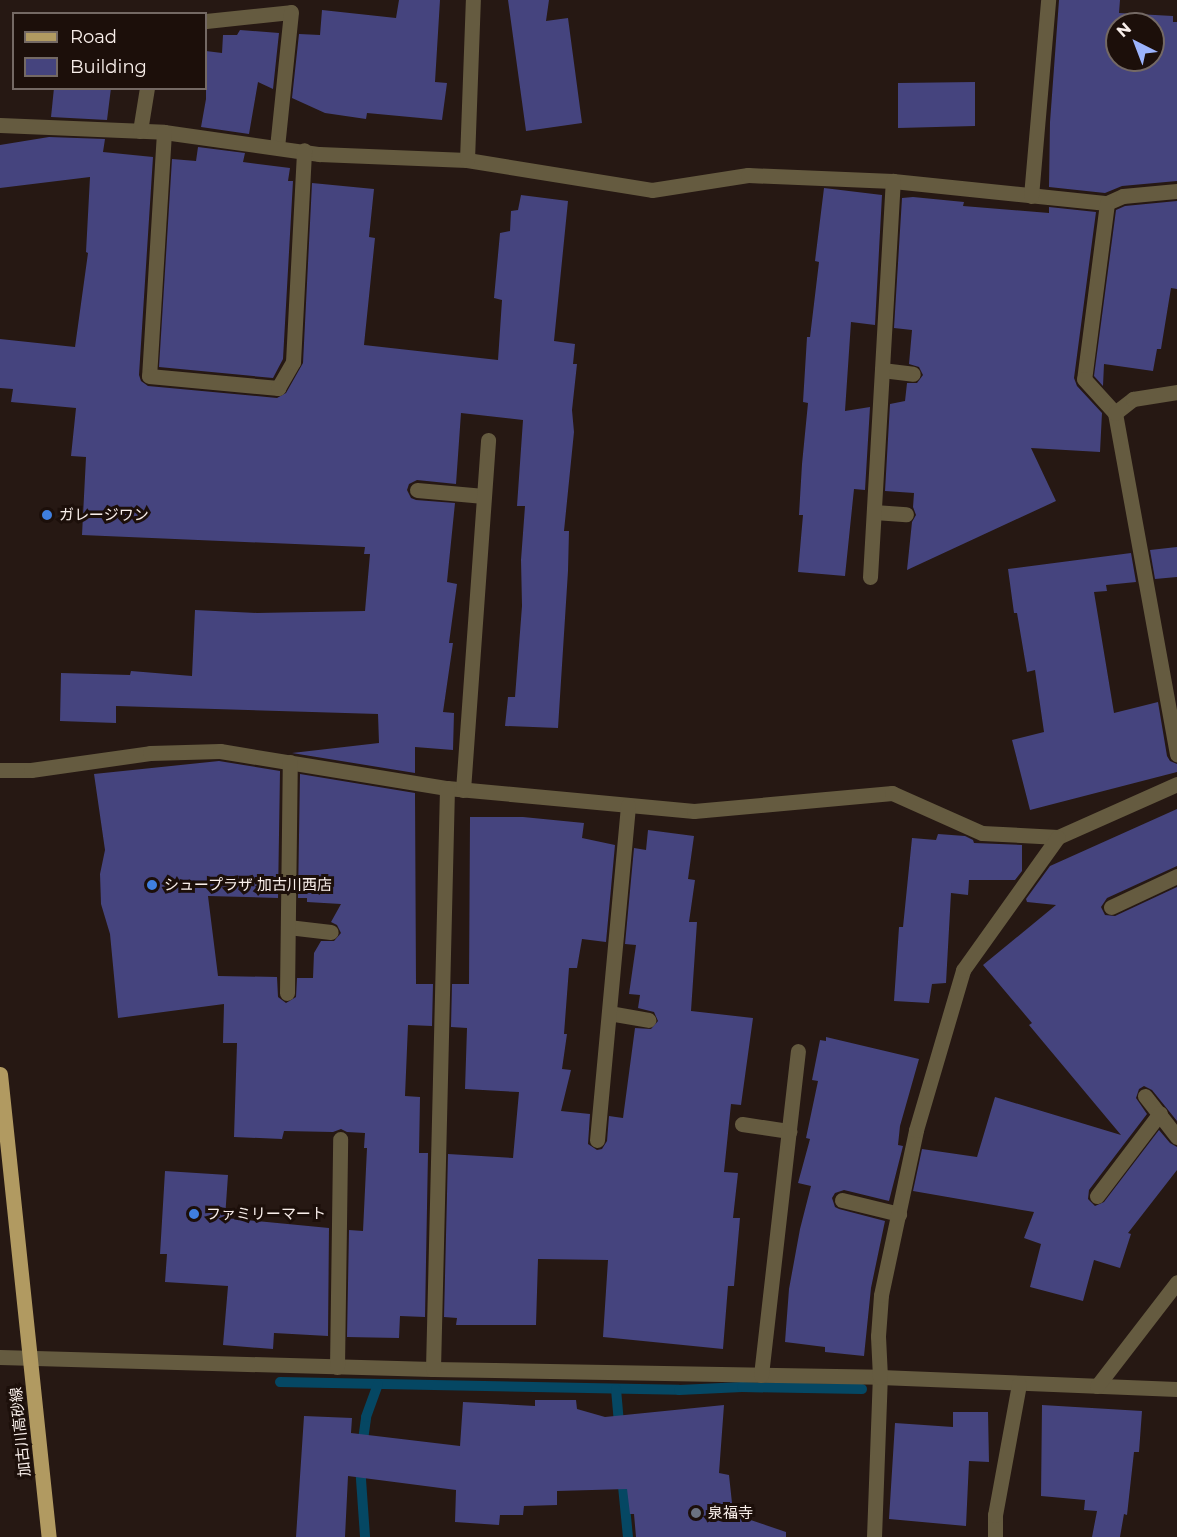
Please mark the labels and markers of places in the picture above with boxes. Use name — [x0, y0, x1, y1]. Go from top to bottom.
place label: ガレージワン — [59, 506, 149, 524]
marker: ガレージワン — [40, 508, 54, 522]
place label: シュープラザ 加古川西店 — [164, 876, 333, 894]
marker: シュープラザ 加古川西店 — [145, 878, 159, 892]
place label: ファミリーマート — [206, 1205, 326, 1223]
marker: ファミリーマート — [187, 1207, 201, 1221]
place label: 泉福寺 — [708, 1504, 753, 1522]
marker: 泉福寺 — [689, 1506, 703, 1520]

